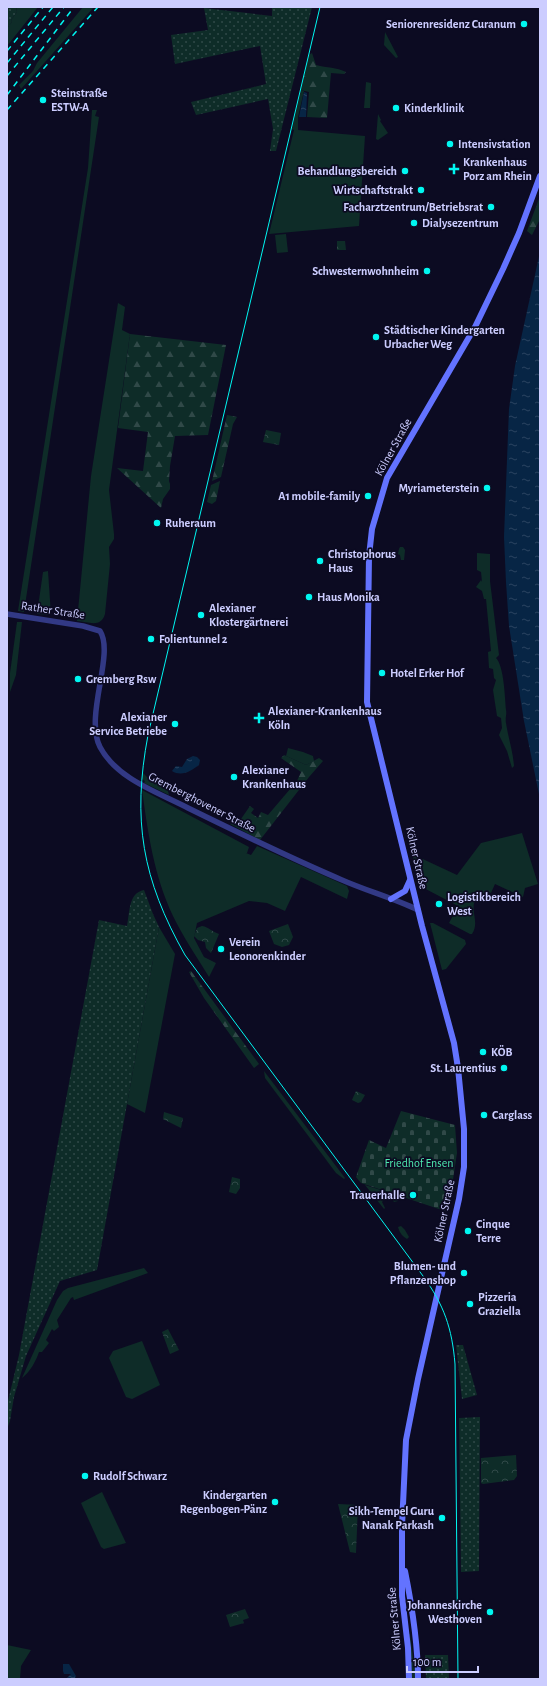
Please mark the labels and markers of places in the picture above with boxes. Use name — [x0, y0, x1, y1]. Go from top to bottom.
place label: Seniorenresidenz Curanum — [386, 18, 516, 30]
marker: Seniorenresidenz Curanum — [519, 19, 529, 29]
place label: Steinstraße ESTW-A — [51, 87, 108, 113]
marker: Steinstraße ESTW-A — [38, 95, 48, 105]
place label: Kinderklinik — [404, 102, 464, 114]
marker: Kinderklinik — [391, 103, 401, 113]
place label: Intensivstation — [458, 138, 531, 150]
marker: Intensivstation — [445, 139, 455, 149]
place label: Krankenhaus Porz am Rhein — [463, 156, 532, 182]
marker: Krankenhaus Porz am Rhein — [448, 163, 460, 175]
place label: Behandlungsbereich — [298, 165, 397, 177]
marker: Behandlungsbereich — [400, 166, 410, 176]
place label: Wirtschaftstrakt — [333, 184, 413, 196]
marker: Wirtschaftstrakt — [416, 185, 426, 195]
place label: Facharztzentrum/Betriebsrat — [343, 201, 483, 213]
marker: Facharztzentrum/Betriebsrat — [486, 202, 496, 212]
place label: Dialysezentrum — [422, 217, 499, 230]
marker: Dialysezentrum — [409, 218, 419, 228]
place label: Schwesternwohnheim — [312, 265, 419, 277]
marker: Schwesternwohnheim — [422, 266, 432, 276]
place label: Städtischer Kindergarten Urbacher Weg — [384, 324, 505, 350]
marker: Städtischer Kindergarten Urbacher Weg — [371, 332, 381, 342]
place label: Myriameterstein — [398, 482, 479, 495]
marker: Myriameterstein — [482, 483, 492, 493]
place label: A1 mobile-family — [278, 490, 361, 503]
marker: A1 mobile-family — [363, 491, 373, 501]
place label: Ruheraum — [165, 517, 216, 529]
marker: Ruheraum — [152, 518, 162, 528]
place label: Christophorus Haus — [328, 548, 396, 574]
marker: Christophorus Haus — [315, 556, 325, 566]
place label: Haus Monika — [317, 591, 380, 603]
marker: Haus Monika — [304, 592, 314, 602]
place label: Alexianer Klostergärtnerei — [209, 602, 288, 628]
marker: Alexianer Klostergärtnerei — [196, 610, 206, 620]
place label: Folientunnel 2 — [159, 633, 228, 645]
marker: Folientunnel 2 — [146, 634, 156, 644]
place label: Hotel Erker Hof — [390, 667, 465, 679]
marker: Hotel Erker Hof — [377, 668, 387, 678]
place label: Gremberg Rsw — [86, 673, 157, 685]
marker: Gremberg Rsw — [73, 674, 83, 684]
place label: Alexianer-Krankenhaus Köln — [268, 705, 382, 731]
place label: Alexianer Service Betriebe — [89, 711, 168, 737]
marker: Alexianer-Krankenhaus Köln — [253, 712, 265, 724]
marker: Alexianer Service Betriebe — [170, 719, 180, 729]
place label: Alexianer Krankenhaus — [242, 764, 306, 790]
marker: Alexianer Krankenhaus — [229, 772, 239, 782]
place label: Logistikbereich West — [447, 891, 521, 917]
marker: Logistikbereich West — [434, 899, 444, 909]
place label: Verein Leonorenkinder — [229, 936, 306, 962]
marker: Verein Leonorenkinder — [216, 944, 226, 954]
place label: KÖB — [491, 1045, 512, 1058]
marker: KÖB — [478, 1047, 488, 1057]
place label: St. Laurentius — [430, 1062, 496, 1074]
marker: St. Laurentius — [499, 1063, 509, 1073]
place label: Carglass — [492, 1109, 533, 1121]
marker: Carglass — [479, 1110, 489, 1120]
place label: Trauerhalle — [350, 1189, 405, 1201]
marker: Trauerhalle — [408, 1190, 418, 1200]
place label: Cinque Terre — [476, 1218, 510, 1244]
marker: Cinque Terre — [463, 1226, 473, 1236]
place label: Blumen- und Pflanzenshop — [390, 1260, 457, 1286]
marker: Blumen- und Pflanzenshop — [459, 1268, 469, 1278]
place label: Pizzeria Graziella — [478, 1291, 521, 1317]
marker: Pizzeria Graziella — [465, 1299, 475, 1309]
place label: Rudolf Schwarz — [93, 1470, 167, 1482]
marker: Rudolf Schwarz — [80, 1471, 90, 1481]
place label: Kindergarten Regenbogen-Pänz — [180, 1489, 267, 1515]
marker: Kindergarten Regenbogen-Pänz — [270, 1497, 280, 1507]
place label: Sikh-Tempel Guru Nanak Parkash — [349, 1505, 435, 1531]
marker: Sikh-Tempel Guru Nanak Parkash — [437, 1513, 447, 1523]
place label: Johanneskirche Westhoven — [407, 1599, 482, 1625]
marker: Johanneskirche Westhoven — [485, 1607, 495, 1617]

